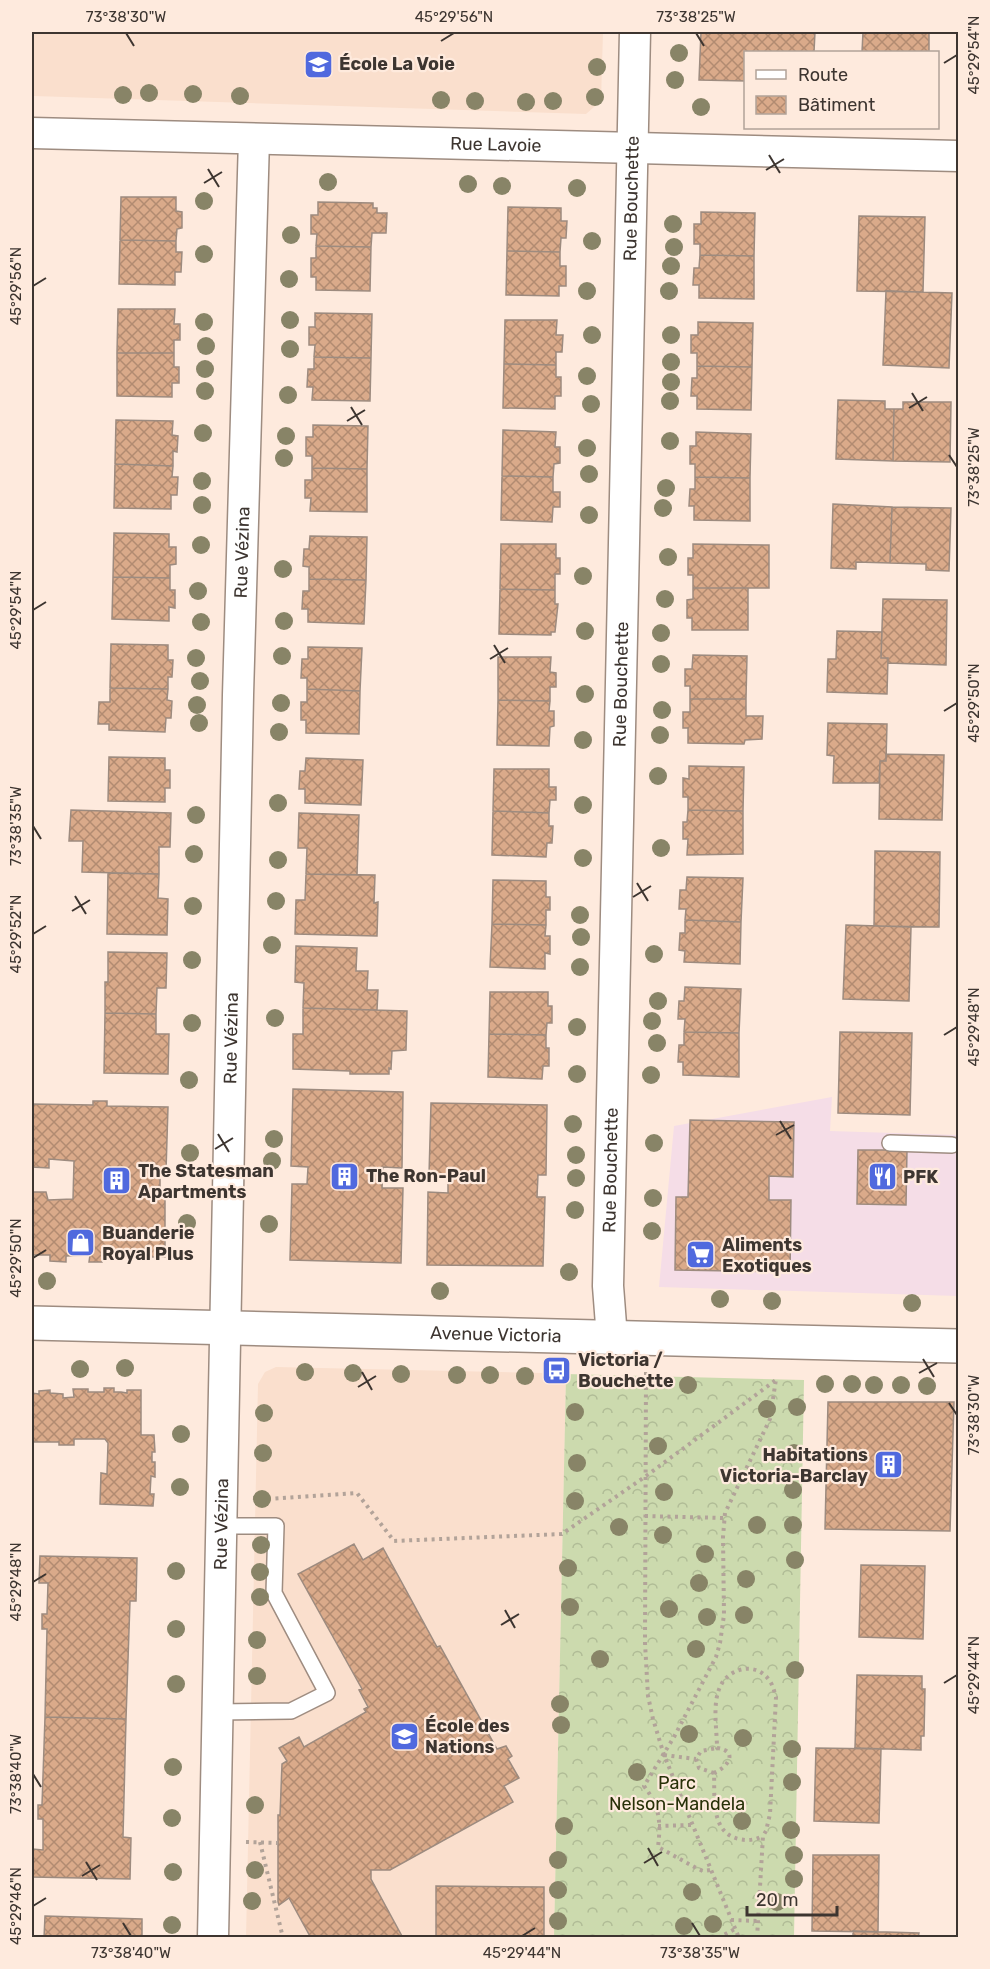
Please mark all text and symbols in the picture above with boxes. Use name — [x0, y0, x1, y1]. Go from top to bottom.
text: 73°38'30"W — [86, 8, 166, 26]
text: 45°29'56"N — [415, 8, 493, 26]
text: 73°38'25"W — [656, 8, 736, 26]
text: 45°29'54"N — [965, 16, 983, 94]
school or university icon: École La Voie — [302, 48, 334, 80]
legend — [744, 51, 939, 129]
place label: École La Voie — [339, 53, 455, 75]
text: Route — [798, 64, 848, 86]
text: Bâtiment — [798, 94, 875, 116]
street label: Rue Lavoie — [450, 132, 542, 157]
street label: Rue Bouchette — [619, 135, 644, 261]
text: 45°29'56"N — [7, 247, 25, 325]
text: 73°38'25"W — [965, 427, 983, 507]
street label: Rue Vézina — [230, 506, 254, 599]
text: 45°29'54"N — [7, 571, 25, 649]
street label: Rue Bouchette — [609, 621, 633, 747]
text: 45°29'50"N — [965, 663, 983, 743]
text: 73°38'35"W — [7, 786, 25, 866]
text: 45°29'52"N — [7, 895, 25, 973]
text: 45°29'48"N — [965, 987, 983, 1067]
street label: Rue Vézina — [219, 992, 243, 1084]
street label: Rue Bouchette — [598, 1107, 623, 1233]
place label: The Statesman Apartments — [138, 1160, 274, 1203]
building icon: The Ron-Paul — [329, 1160, 361, 1192]
restaurant icon: PFK — [866, 1161, 898, 1193]
building icon: The Statesman Apartments — [101, 1165, 133, 1197]
place label: The Ron-Paul — [366, 1165, 486, 1187]
place label: PFK — [903, 1166, 938, 1188]
text: 45°29'50"N — [7, 1218, 25, 1298]
place label: Buanderie Royal Plus — [102, 1222, 195, 1265]
shop icon: Buanderie Royal Plus — [65, 1227, 97, 1259]
place label: Aliments Exotiques — [722, 1234, 812, 1277]
supermarket icon: Aliments Exotiques — [685, 1239, 717, 1271]
street label: Avenue Victoria — [430, 1322, 562, 1347]
place label: Victoria / Bouchette — [578, 1349, 674, 1392]
bus stop icon: Victoria / Bouchette — [541, 1354, 573, 1386]
text: 73°38'30"W — [965, 1375, 983, 1455]
place label: Habitations Victoria-Barclay — [720, 1444, 868, 1487]
building icon: Habitations Victoria-Barclay — [873, 1449, 905, 1481]
street label: Rue Vézina — [209, 1478, 233, 1570]
text: 45°29'48"N — [7, 1542, 25, 1622]
text: 45°29'44"N — [965, 1636, 983, 1714]
place label: École des Nations — [425, 1715, 510, 1758]
school or university icon: École des Nations — [388, 1720, 420, 1752]
text: 73°38'40"W — [7, 1734, 25, 1814]
park label: Parc Nelson-Mandela — [609, 1772, 745, 1815]
text: 45°29'46"N — [7, 1867, 25, 1945]
scale bar — [747, 1879, 837, 1917]
text: 20 m — [756, 1889, 798, 1911]
text: 73°38'40"W — [91, 1944, 171, 1962]
text: 45°29'44"N — [483, 1944, 561, 1962]
text: 73°38'35"W — [660, 1944, 740, 1962]

